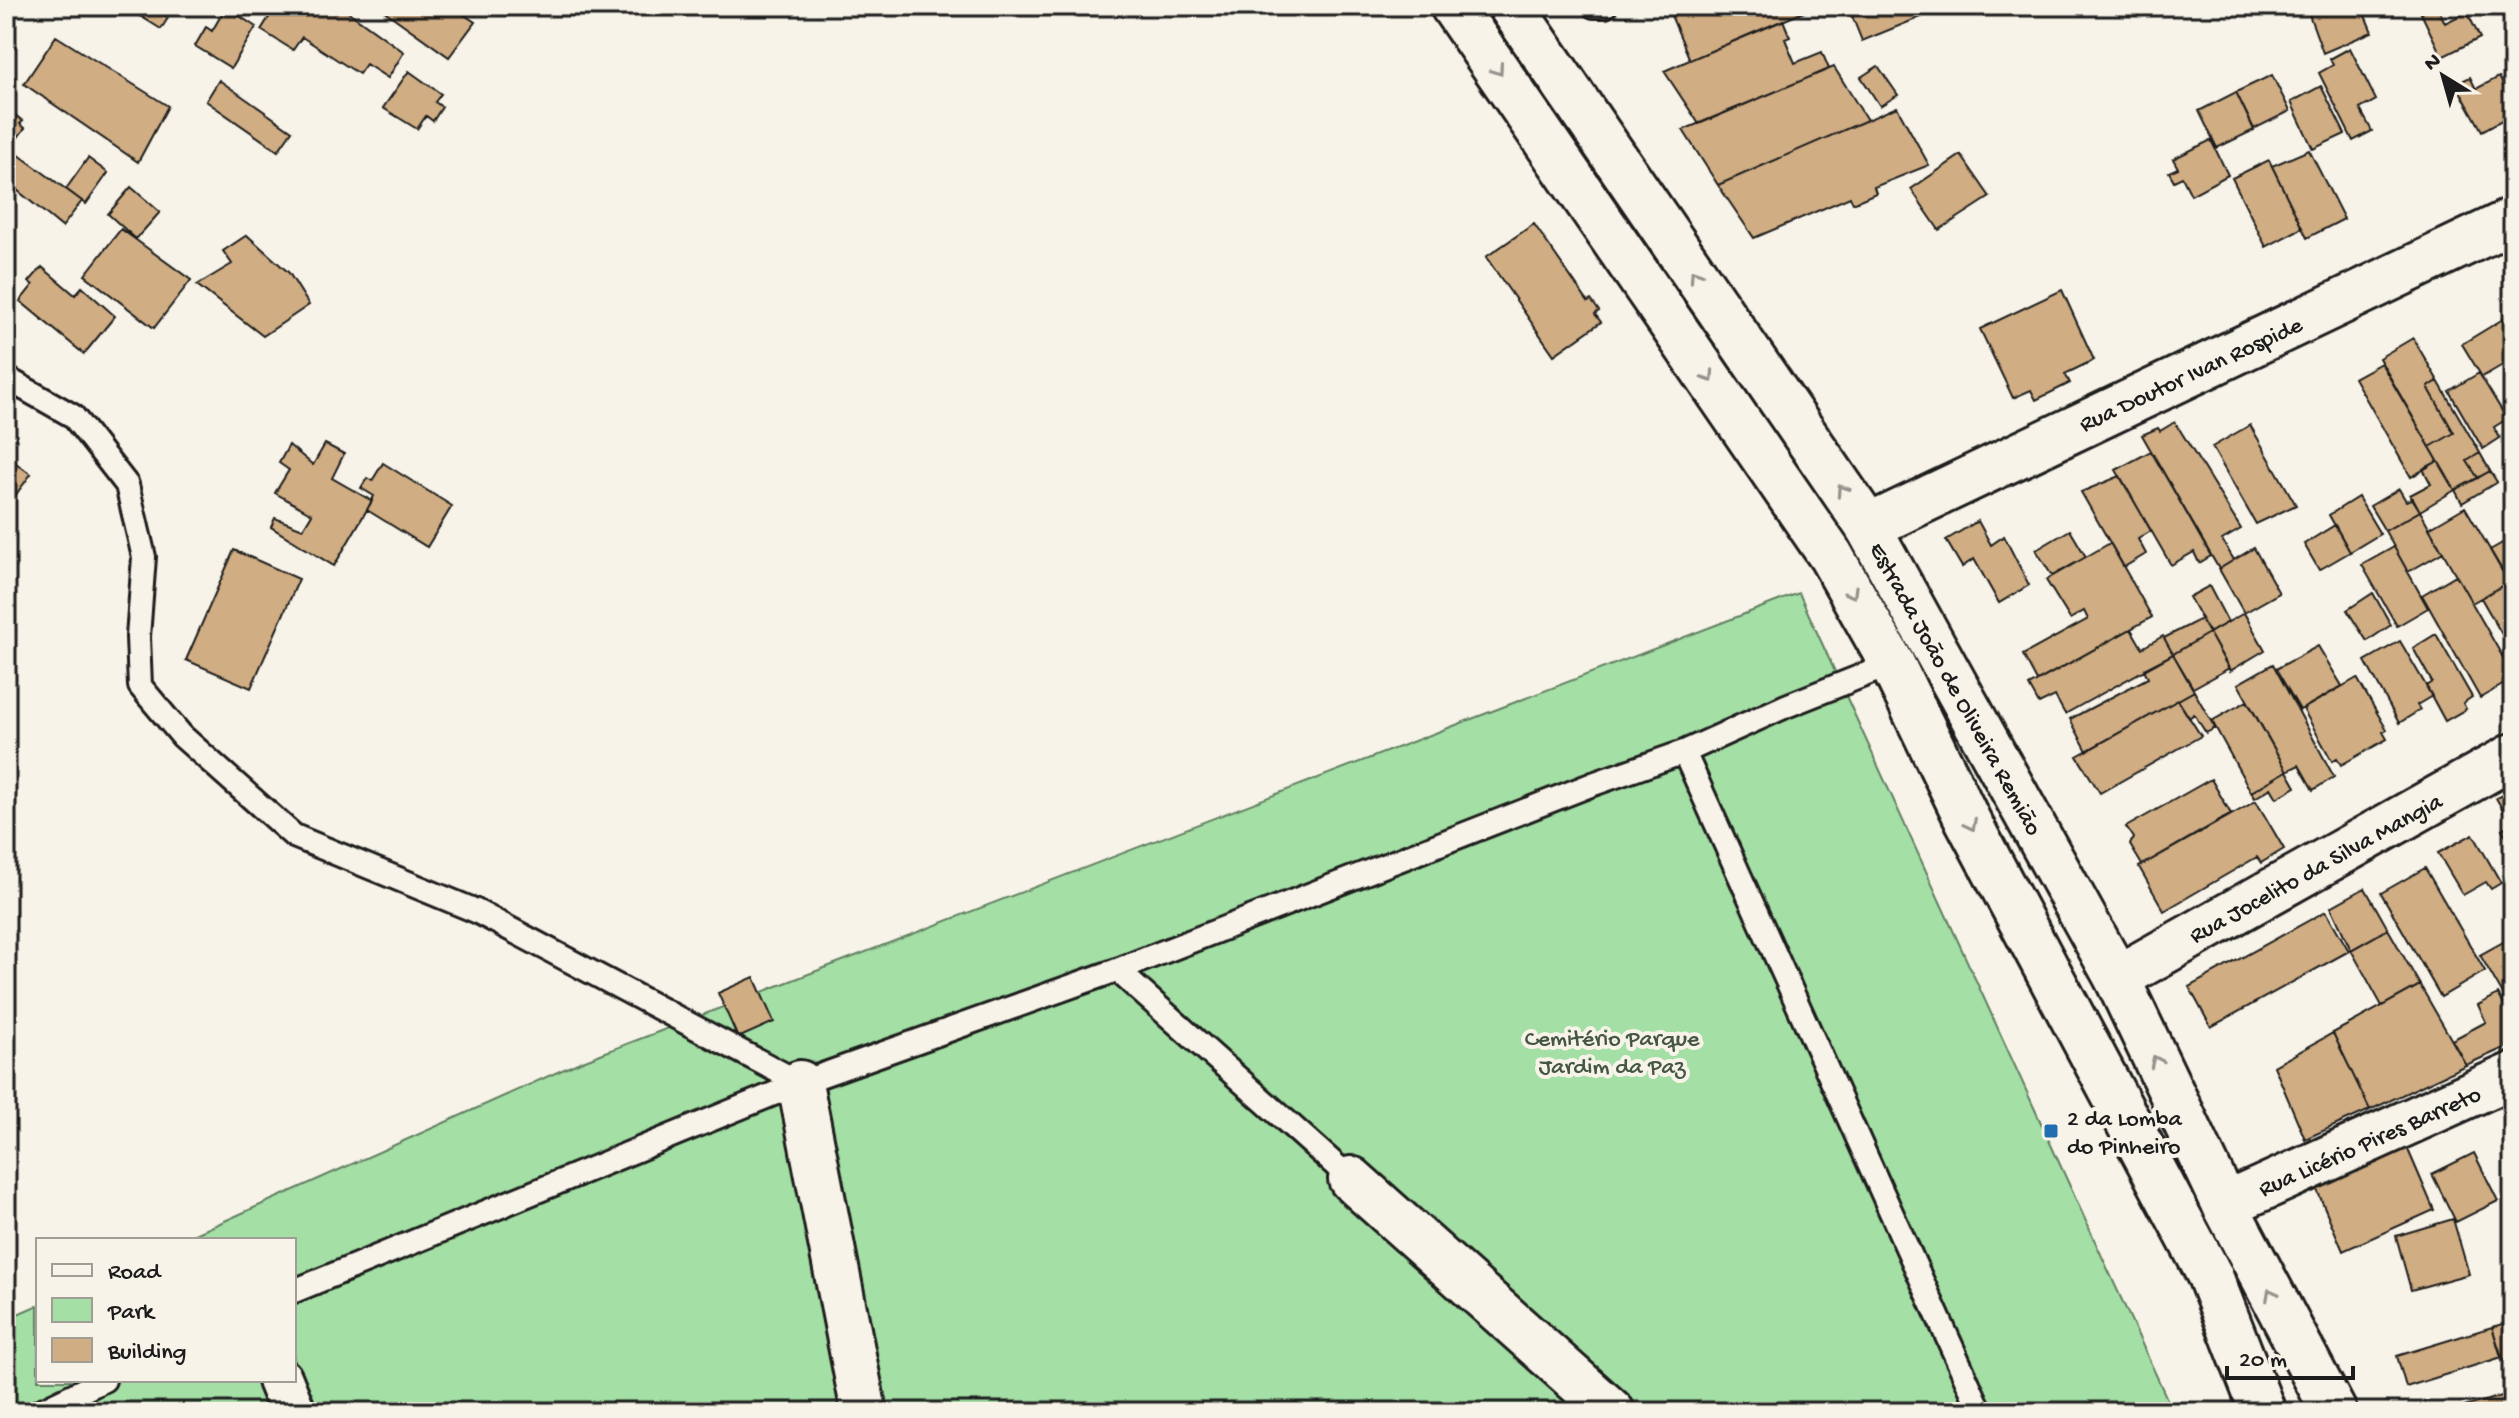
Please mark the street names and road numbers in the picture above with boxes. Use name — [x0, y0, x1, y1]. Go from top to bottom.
street label: Rua Doutor Ivan Rospide — [2075, 311, 2308, 441]
street label: Estrada João de Oliveira Remião — [1861, 538, 2047, 841]
street label: Rua Jocelito da Silva Mangia — [2185, 788, 2449, 952]
street label: Rua Licério Pires Barreto — [2255, 1081, 2486, 1205]

